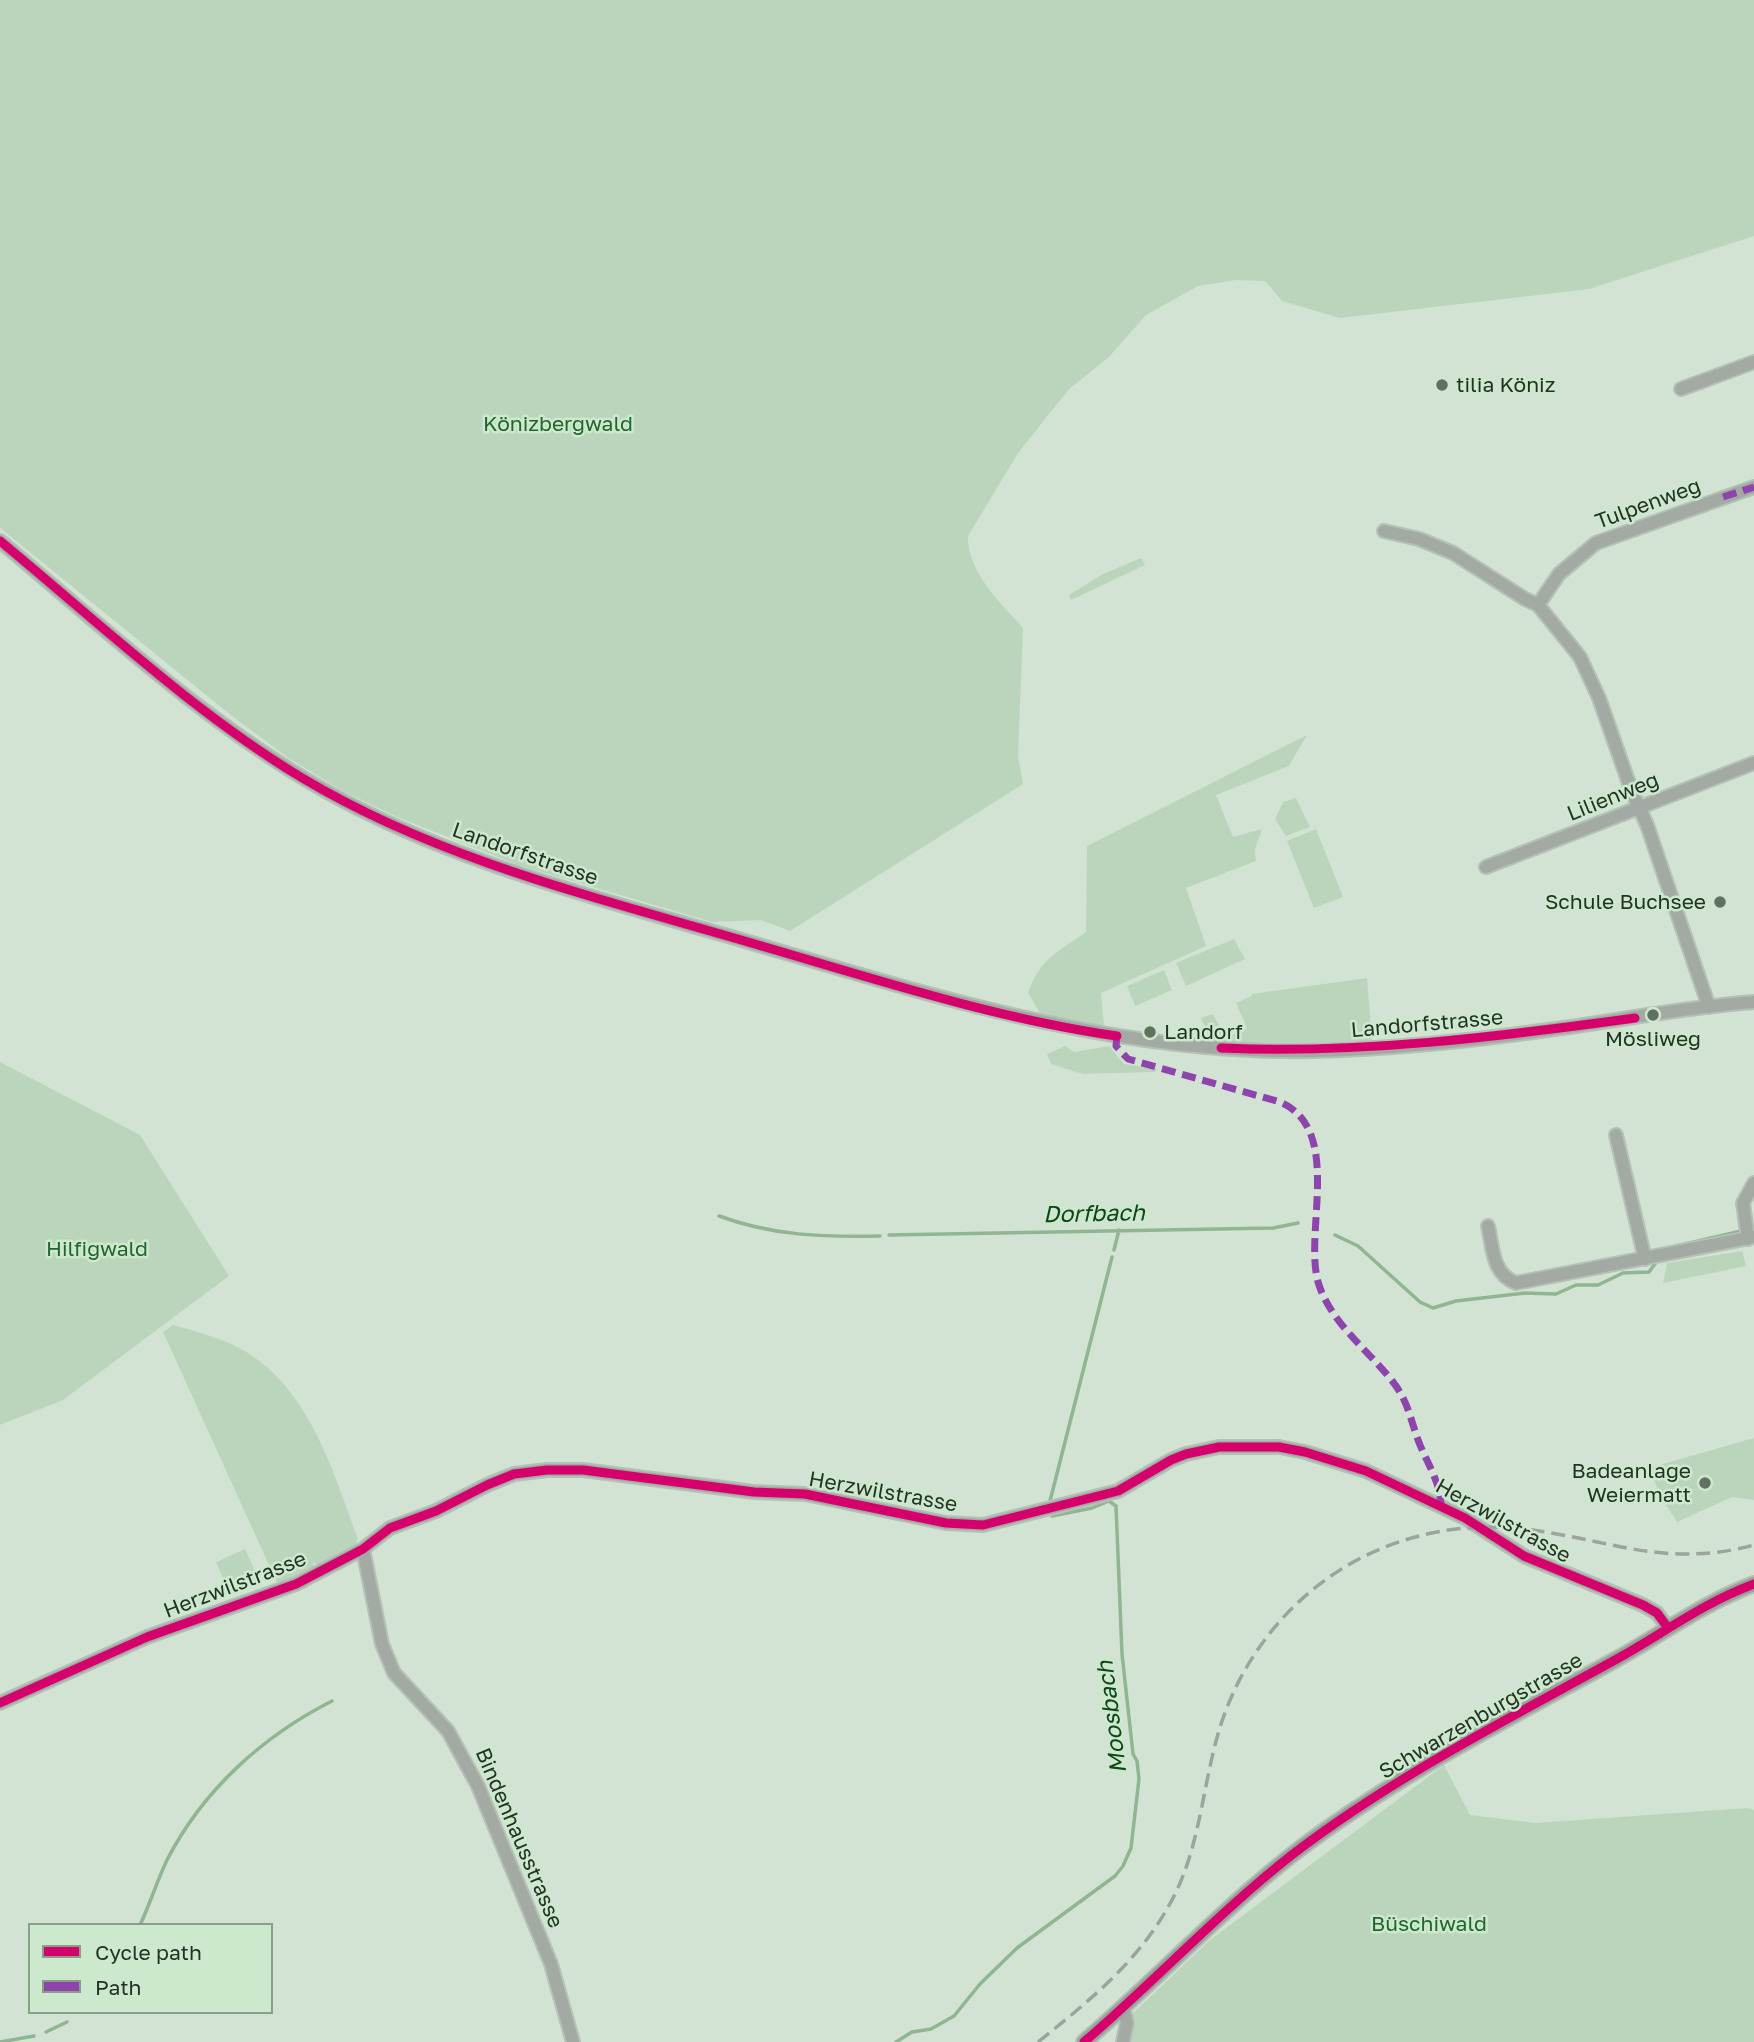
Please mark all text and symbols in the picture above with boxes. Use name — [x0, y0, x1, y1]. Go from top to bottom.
place label: tilia Köniz — [1456, 372, 1555, 398]
marker: tilia Köniz — [1434, 377, 1450, 393]
park label: Könizbergwald — [483, 411, 633, 437]
street label: Tulpenweg — [1592, 473, 1704, 535]
street label: Lilienweg — [1563, 767, 1663, 827]
street label: Landorfstrasse — [449, 817, 601, 891]
place label: Schule Buchsee — [1545, 889, 1706, 915]
marker: Schule Buchsee — [1712, 894, 1728, 910]
street label: Landorfstrasse — [1350, 1005, 1504, 1043]
marker: Mösliweg — [1645, 1007, 1661, 1023]
place label: Landorf — [1164, 1019, 1243, 1045]
marker: Landorf — [1142, 1024, 1158, 1040]
place label: Mösliweg — [1605, 1026, 1701, 1052]
water label: Dorfbach — [1043, 1199, 1145, 1229]
park label: Hilfigwald — [46, 1236, 148, 1262]
place label: Badeanlage Weiermatt — [1572, 1458, 1691, 1508]
street label: Herzwilstrasse — [807, 1467, 959, 1517]
street label: Herzwilstrasse — [1431, 1473, 1575, 1569]
marker: Badeanlage Weiermatt — [1697, 1475, 1713, 1491]
street label: Herzwilstrasse — [160, 1546, 310, 1624]
street label: Schwarzenburgstrasse — [1375, 1647, 1587, 1785]
water label: Moosbach — [1091, 1659, 1133, 1775]
street label: Bindenhausstrasse — [470, 1744, 568, 1932]
park label: Büschiwald — [1371, 1911, 1487, 1937]
legend — [28, 1923, 273, 2014]
text: Cycle path — [95, 1939, 202, 1965]
text: Path — [95, 1974, 142, 2000]

